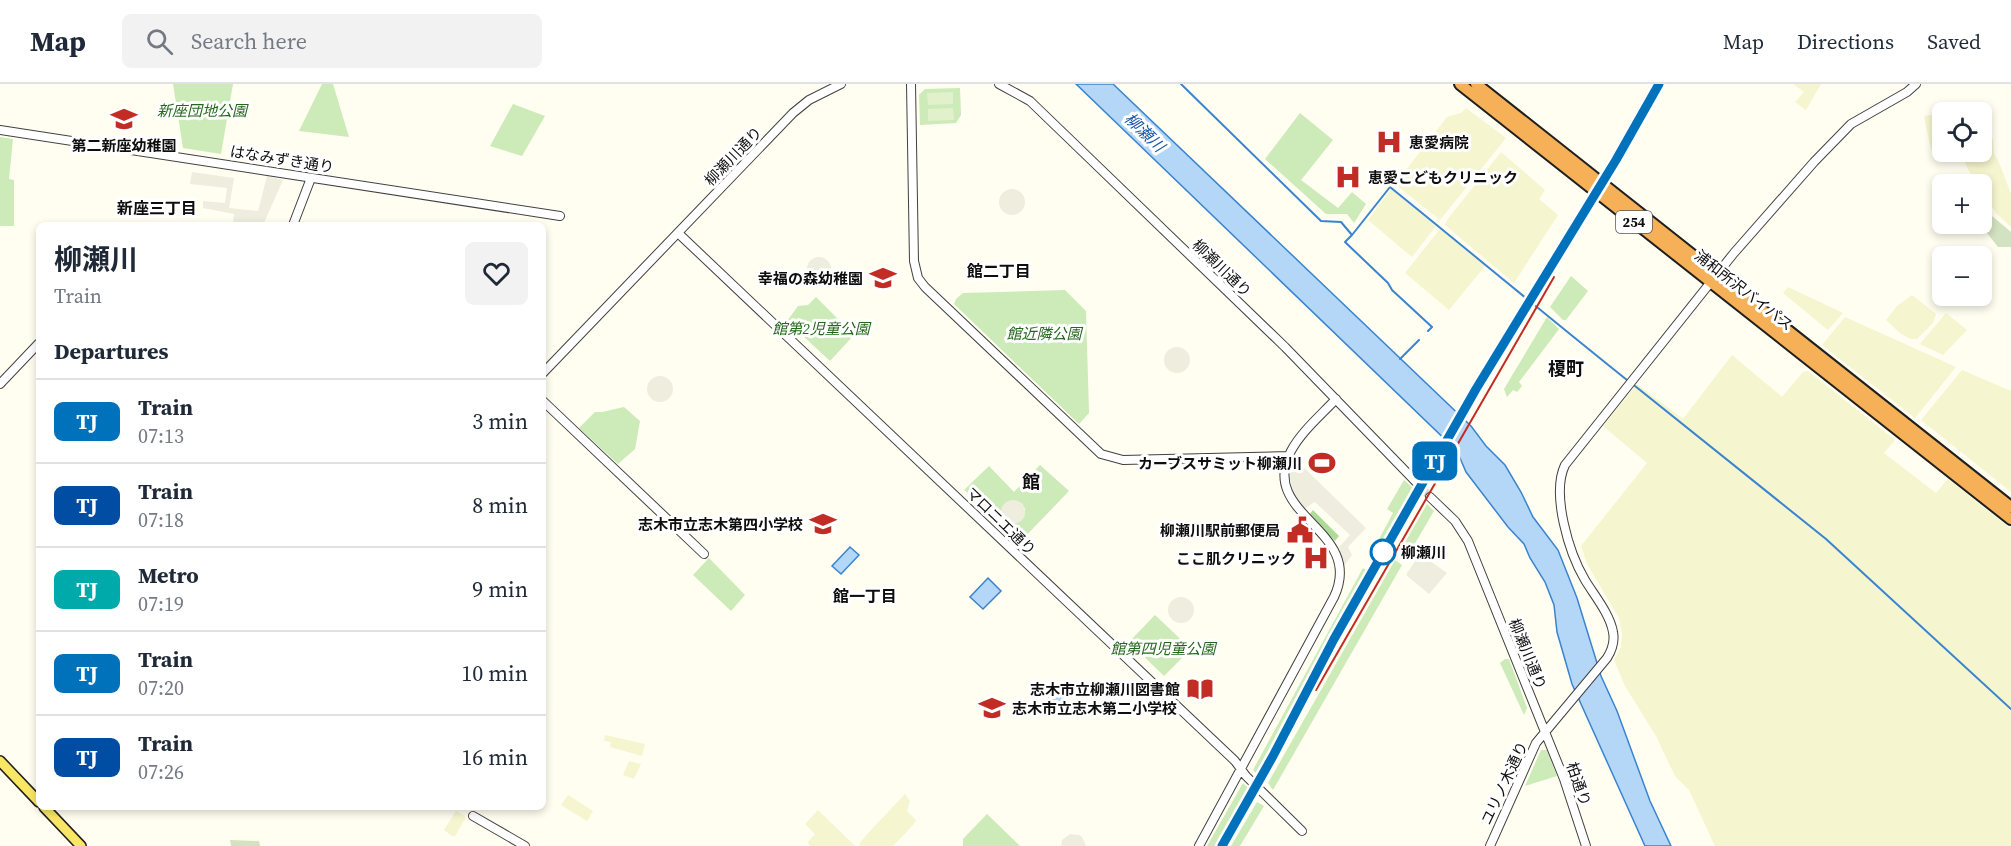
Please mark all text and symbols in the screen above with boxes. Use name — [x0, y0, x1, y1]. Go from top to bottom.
search box — [122, 14, 542, 68]
text: Map — [30, 22, 86, 60]
icon: search — [143, 25, 176, 58]
text: Search here — [191, 26, 307, 56]
text: Map — [1723, 27, 1764, 56]
text: Directions — [1797, 27, 1894, 56]
text: Saved — [1927, 27, 1981, 56]
park label: 新座団地公園 — [157, 100, 249, 121]
map controls — [1932, 102, 1992, 306]
button: locate — [1932, 102, 1992, 162]
school or university icon: 第二新座幼稚園 — [109, 104, 139, 134]
water label: 柳瀬川 — [1120, 107, 1171, 158]
street label: 柳瀬川通り — [699, 122, 767, 190]
hospital icon: 恵愛病院 — [1374, 127, 1404, 157]
place label: 恵愛病院 — [1409, 132, 1469, 153]
place label: 第二新座幼稚園 — [71, 135, 177, 156]
street label: はなみずき通り — [228, 140, 336, 178]
hospital icon: 恵愛こどもクリニック — [1333, 162, 1363, 192]
place label: 恵愛こどもクリニック — [1368, 167, 1518, 188]
button: + — [1932, 174, 1992, 234]
district label: 新座三丁目 — [117, 197, 197, 219]
road number: 254 — [1616, 211, 1652, 233]
street label: 柳瀬川通り — [1188, 234, 1256, 302]
text: 柳瀬川 — [54, 240, 138, 278]
button: heart — [465, 242, 528, 305]
street label: 浦和所沢バイパス — [1690, 245, 1798, 335]
button: − — [1932, 246, 1992, 306]
district label: 館二丁目 — [967, 260, 1031, 282]
school or university icon: 幸福の森幼稚園 — [868, 263, 898, 293]
place label: 幸福の森幼稚園 — [758, 268, 863, 289]
text: Train — [54, 282, 102, 310]
park label: 館第2児童公園 — [772, 318, 872, 339]
park label: 館近隣公園 — [1006, 323, 1083, 344]
text: Departures — [54, 336, 168, 366]
district label: 榎町 — [1548, 356, 1584, 381]
text: Train — [138, 392, 193, 422]
text: 3 min — [472, 406, 528, 436]
text: TJ — [76, 407, 98, 436]
text: 07:13 — [138, 422, 184, 450]
line badge: TJ — [1408, 442, 1462, 481]
text: TJ — [1424, 447, 1446, 476]
sports icon: カーブスサミット柳瀬川 — [1307, 448, 1337, 478]
place label: カーブスサミット柳瀬川 — [1138, 453, 1302, 474]
district label: 館 — [1022, 469, 1040, 494]
text: Train — [138, 476, 193, 506]
street label: マロニエ通り — [961, 482, 1041, 560]
text: 8 min — [472, 490, 528, 520]
text: TJ — [76, 491, 98, 520]
text: 07:18 — [138, 506, 184, 534]
school or university icon: 志木市立志木第四小学校 — [808, 509, 838, 539]
place label: 志木市立志木第四小学校 — [638, 514, 803, 535]
public building icon: 柳瀬川駅前郵便局 — [1285, 515, 1315, 545]
place label: 柳瀬川駅前郵便局 — [1160, 520, 1280, 541]
marker: 柳瀬川 — [1370, 539, 1396, 565]
place label: 柳瀬川 — [1401, 542, 1446, 563]
hospital icon: ここ肌クリニック — [1301, 543, 1331, 573]
place label: ここ肌クリニック — [1176, 548, 1296, 569]
text: Metro — [138, 560, 199, 590]
text: 9 min — [472, 574, 528, 604]
text: TJ — [76, 575, 98, 604]
district label: 館一丁目 — [833, 585, 897, 607]
text: 07:19 — [138, 590, 184, 618]
street label: 柳瀬川通り — [1504, 615, 1552, 693]
park label: 館第四児童公園 — [1110, 638, 1217, 659]
text: Train — [138, 644, 193, 674]
text: 10 min — [461, 658, 528, 688]
text: TJ — [76, 659, 98, 688]
text: 07:20 — [138, 674, 184, 702]
library icon: 志木市立柳瀬川図書館 — [1185, 674, 1215, 704]
place label: 志木市立柳瀬川図書館 — [1030, 679, 1180, 700]
school or university icon: 志木市立志木第二小学校 — [977, 693, 1007, 723]
place label: 志木市立志木第二小学校 — [1012, 698, 1177, 719]
text: Train — [138, 728, 193, 758]
street label: ユリノ木通り — [1475, 738, 1533, 828]
text: 16 min — [461, 742, 528, 772]
text: TJ — [76, 743, 98, 772]
text: 07:26 — [138, 758, 184, 786]
street label: 柏通り — [1562, 759, 1596, 809]

